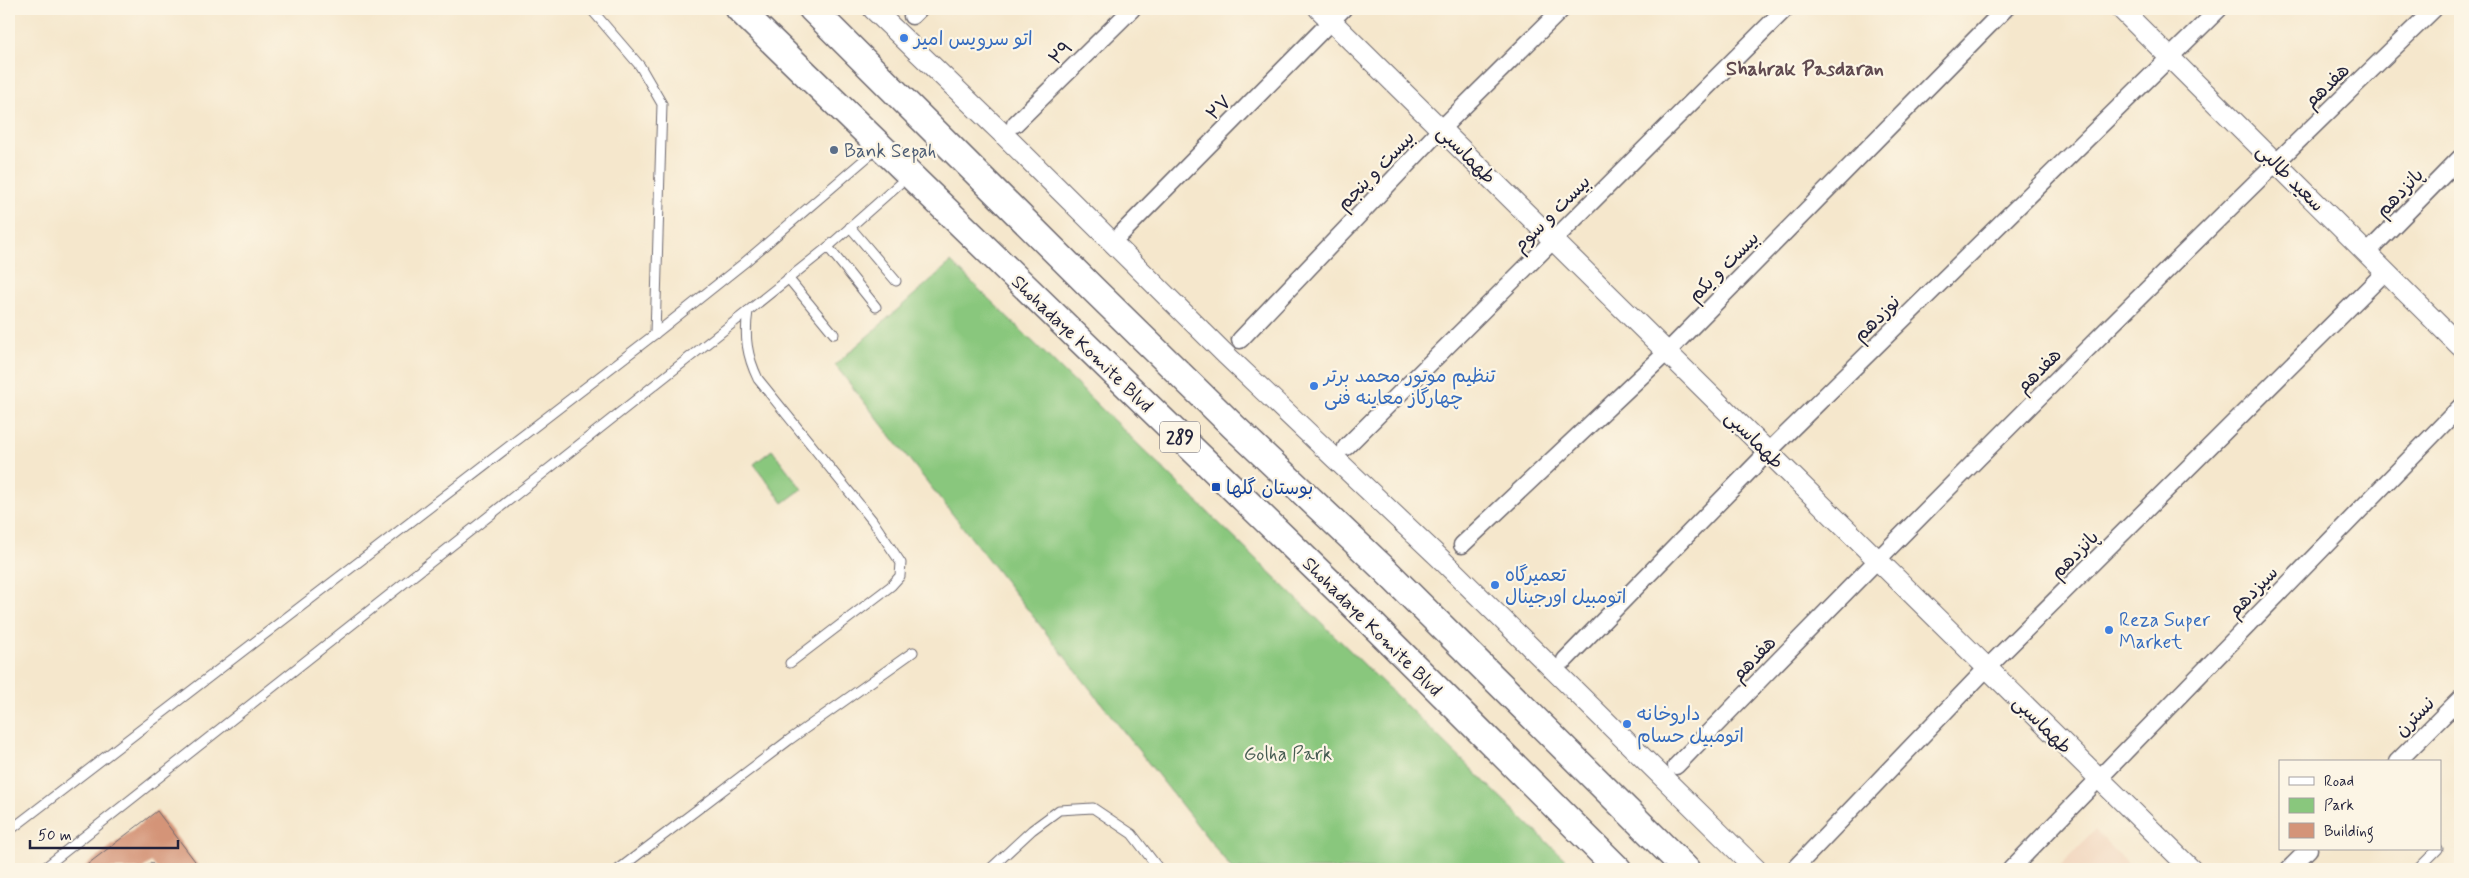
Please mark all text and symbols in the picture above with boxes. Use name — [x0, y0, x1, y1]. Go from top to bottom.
place label: اتو سرویس امیر — [912, 27, 1033, 52]
marker: اتو سرویس امیر — [898, 32, 910, 44]
street label: ۲۹ — [1043, 35, 1079, 71]
district label: Shahrak Pasdaran — [1726, 56, 1884, 83]
street label: هفدهم — [2299, 58, 2356, 115]
street label: ۲۷ — [1201, 90, 1237, 126]
street label: طهماسبی — [1431, 120, 1501, 190]
street label: بیست و پنجم — [1332, 126, 1421, 217]
place label: Bank Sepah — [844, 139, 936, 164]
street label: سعید طالبی — [2250, 139, 2329, 218]
marker: Bank Sepah — [828, 144, 840, 156]
street label: پانزدهم — [2371, 163, 2430, 224]
street label: بیست و سوم — [1508, 170, 1597, 259]
street label: بیست و یکم — [1683, 226, 1766, 309]
street label: Shohadaye Komite Blvd — [1006, 270, 1158, 418]
street label: نوزدهم — [1848, 290, 1907, 349]
street label: هفدهم — [2011, 343, 2068, 400]
place label: تنظیم موتور محمد برتر چهارگاز معاینه فنی — [1322, 364, 1496, 411]
marker: تنظیم موتور محمد برتر چهارگاز معاینه فنی — [1308, 380, 1320, 392]
street label: طهماسبی — [1719, 405, 1789, 475]
road number: 289 — [1160, 422, 1200, 452]
place label: بوستان گلها — [1226, 476, 1313, 501]
marker: بوستان گلها — [1210, 481, 1222, 493]
street label: پانزدهم — [2045, 525, 2106, 586]
street label: Shohadaye Komite Blvd — [1297, 552, 1447, 702]
street label: سیزدهم — [2222, 561, 2285, 624]
place label: تعمیرگاه اتومبیل اورجینال — [1505, 563, 1626, 610]
marker: تعمیرگاه اتومبیل اورجینال — [1489, 579, 1501, 591]
place label: Reza Super Market — [2119, 608, 2210, 655]
marker: Reza Super Market — [2103, 624, 2115, 636]
street label: هفدهم — [1726, 631, 1783, 688]
street label: طهماسبی — [2007, 690, 2077, 760]
street label: نسترن — [2390, 692, 2441, 743]
place label: داروخانه اتومبیل حسام — [1637, 702, 1744, 750]
marker: داروخانه اتومبیل حسام — [1621, 718, 1633, 730]
park label: Golha Park — [1244, 742, 1332, 767]
legend — [2279, 760, 2442, 850]
text: Road — [2324, 772, 2354, 792]
text: Park — [2324, 796, 2354, 816]
scale bar — [30, 818, 178, 850]
text: Building — [2324, 822, 2374, 843]
text: 50 m — [38, 826, 72, 846]

